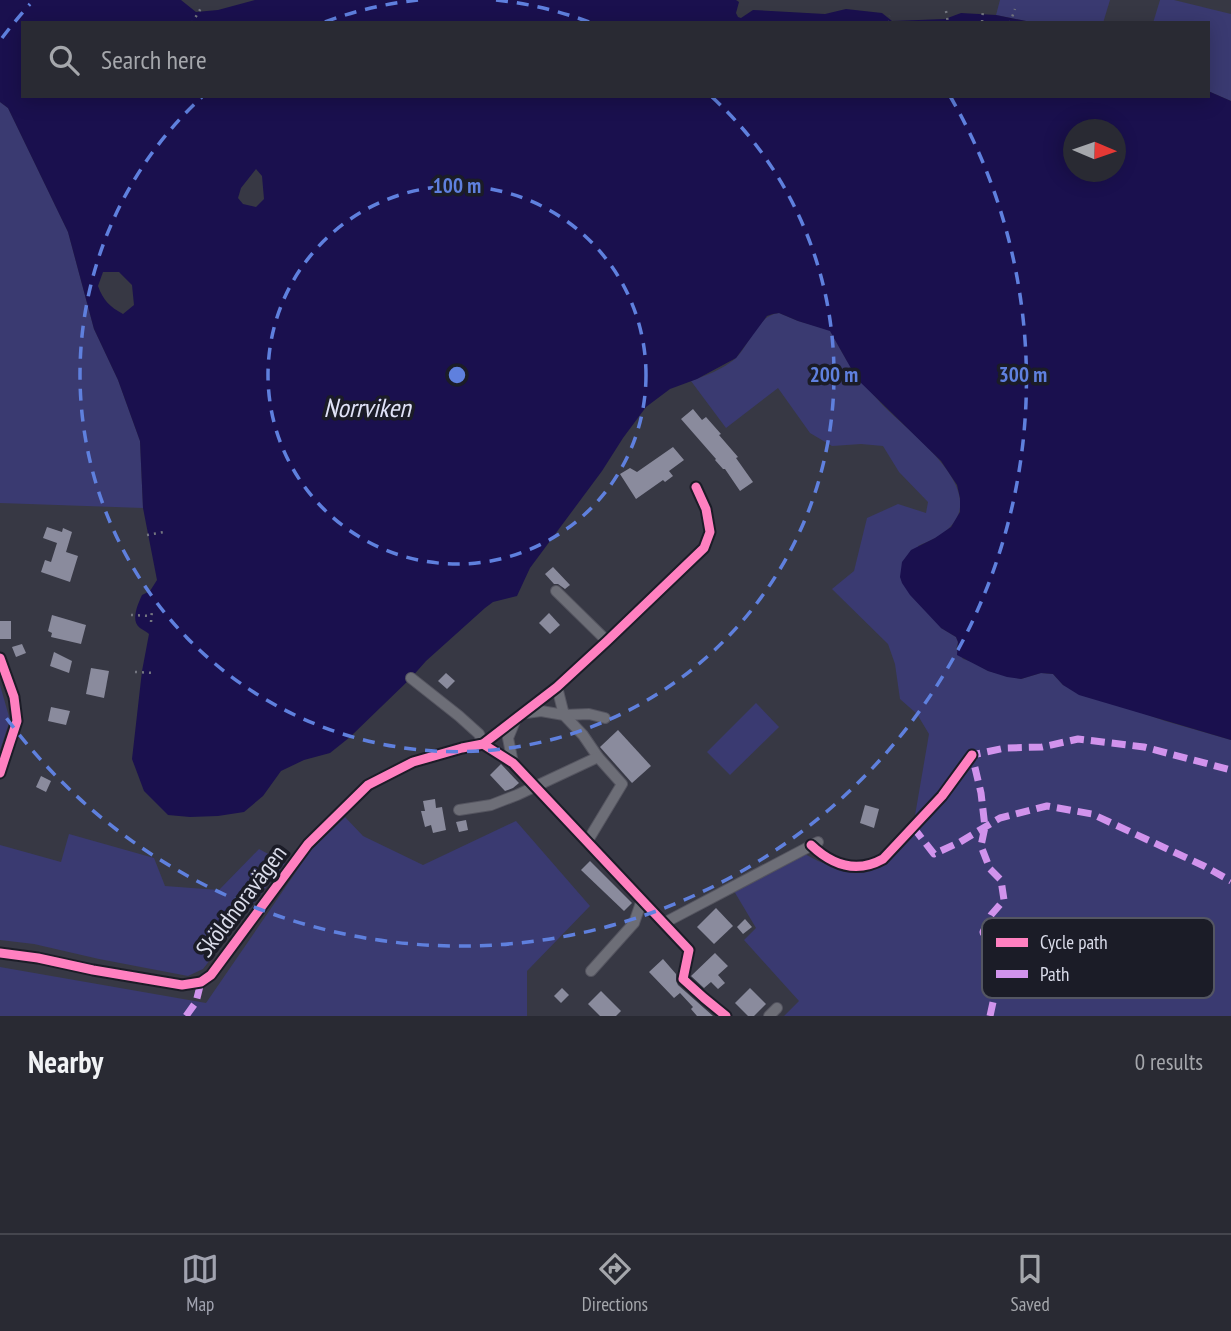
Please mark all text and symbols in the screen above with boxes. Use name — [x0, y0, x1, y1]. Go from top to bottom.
search box — [21, 21, 1210, 98]
icon: search — [45, 41, 83, 79]
text: Search here — [101, 43, 207, 76]
north arrow — [1063, 119, 1126, 182]
text: 100 m — [433, 172, 481, 199]
text: 200 m — [810, 361, 858, 388]
text: 300 m — [999, 361, 1047, 388]
centre of rings — [445, 363, 469, 387]
water label: Norrviken — [323, 391, 412, 424]
street label: Sköldnoravägen — [189, 839, 293, 963]
legend — [982, 918, 1214, 998]
text: Cycle path — [1040, 930, 1108, 954]
text: Path — [1040, 962, 1069, 986]
text: Nearby — [28, 1042, 103, 1081]
text: 0 results — [1135, 1047, 1203, 1076]
tab: Map — [181, 1250, 219, 1316]
tab: Directions — [582, 1250, 648, 1316]
tab: Saved — [1011, 1250, 1050, 1316]

